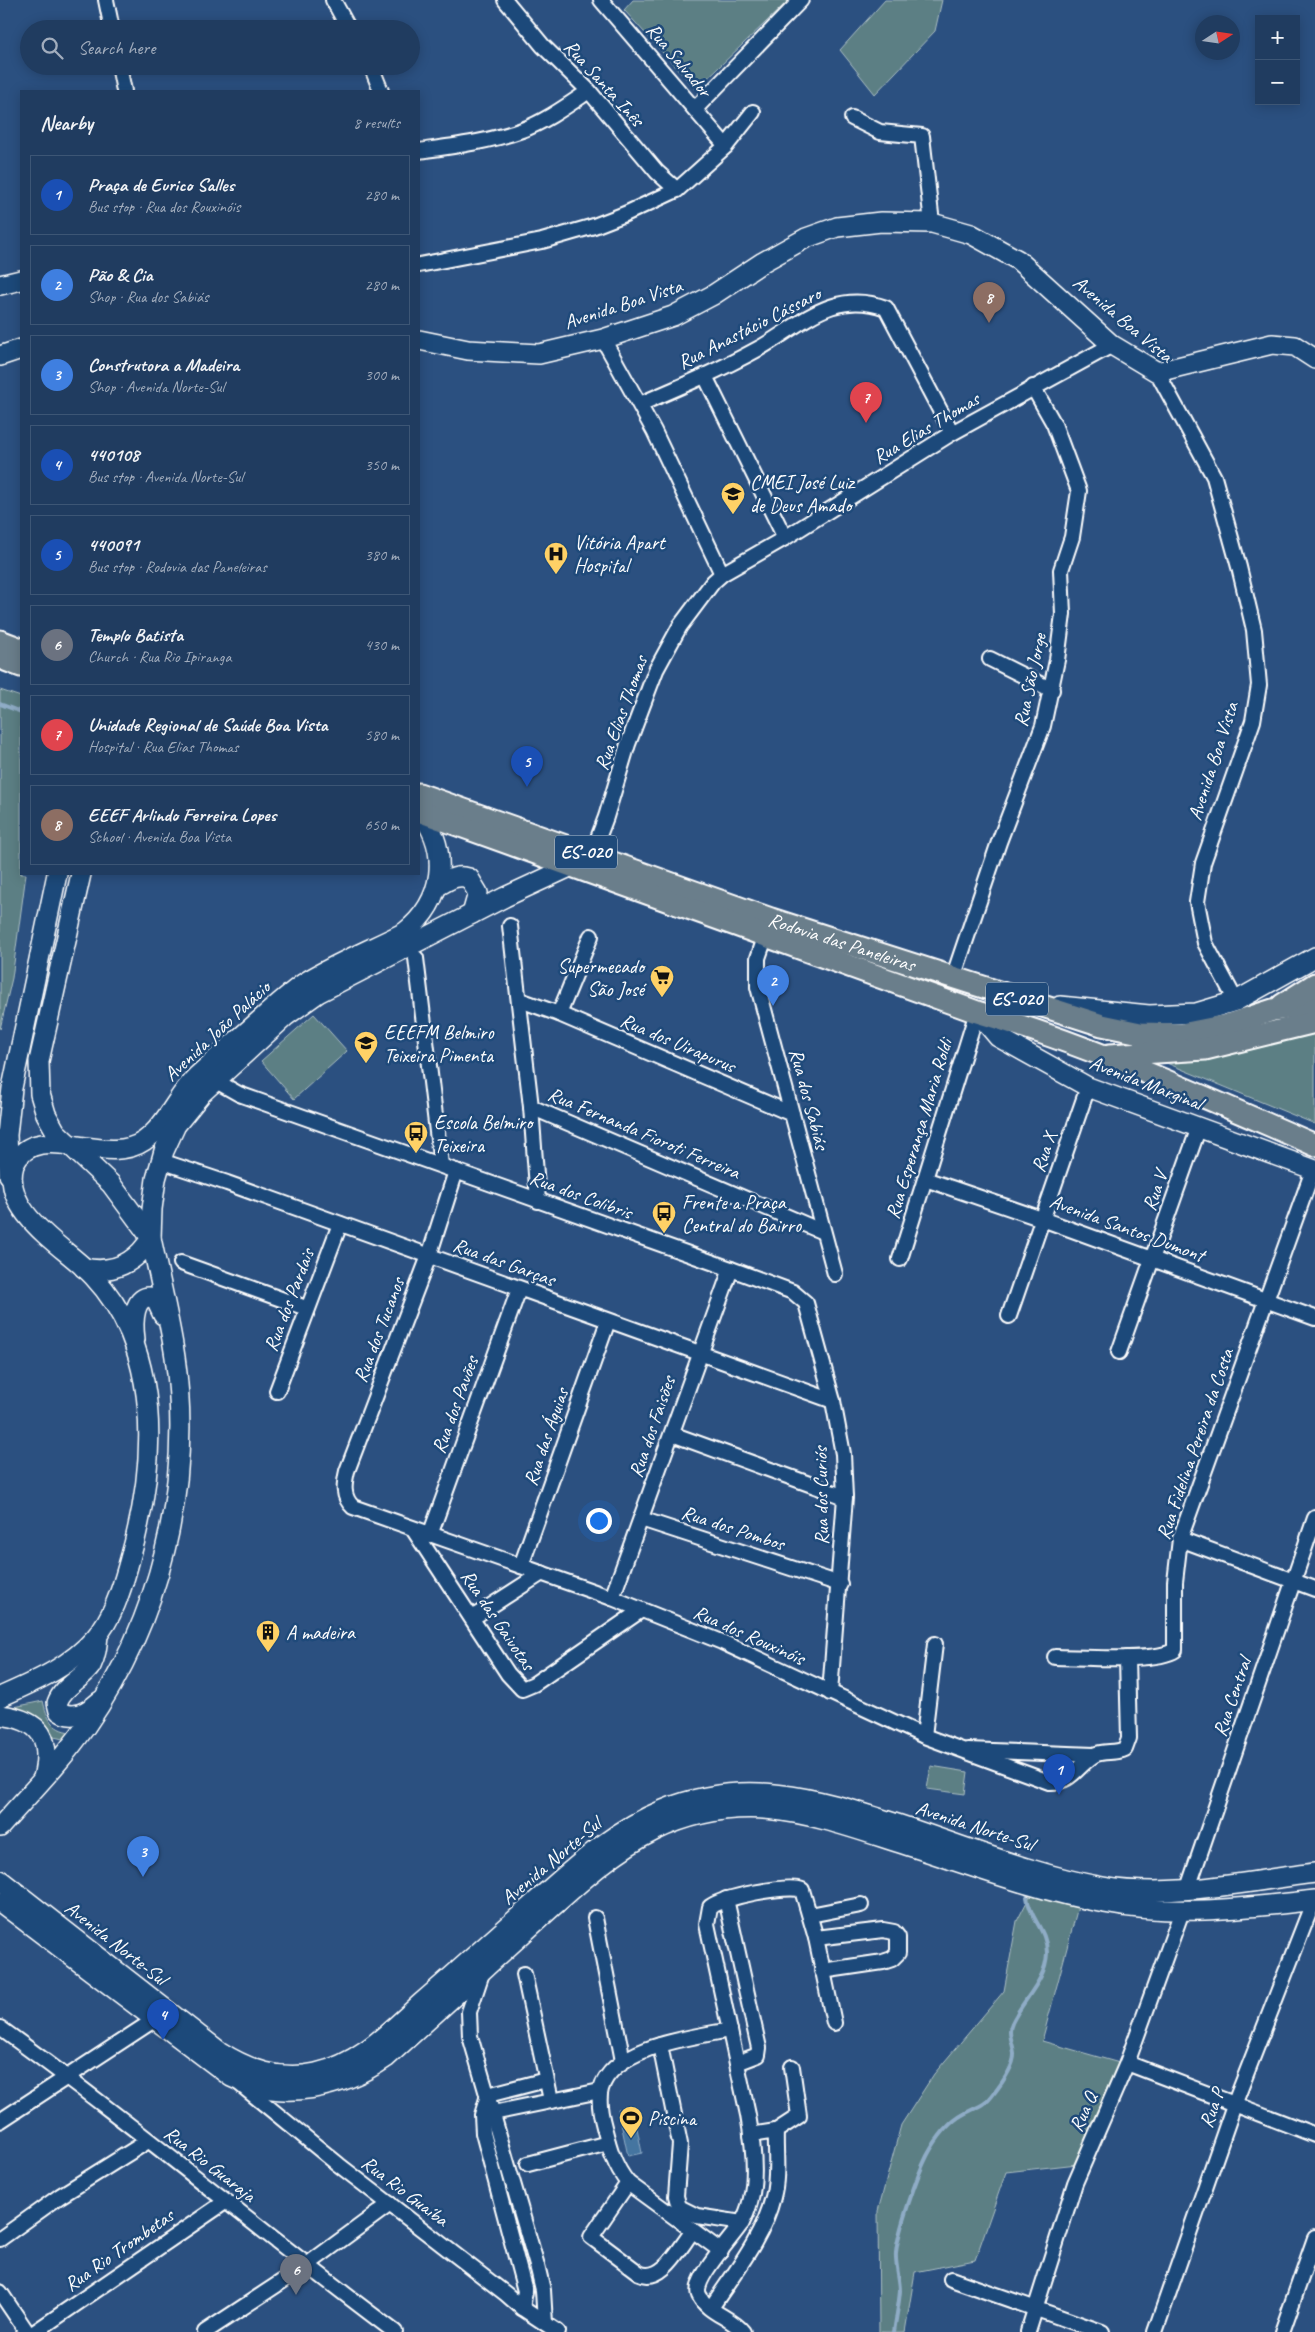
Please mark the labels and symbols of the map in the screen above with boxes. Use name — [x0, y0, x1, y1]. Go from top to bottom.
north arrow — [1195, 15, 1240, 60]
street label: Rua Salvador — [641, 18, 718, 104]
street label: Rua Santa Inês — [559, 35, 651, 133]
street label: Avenida Boa Vista — [1068, 270, 1179, 369]
street label: Avenida Boa Vista — [561, 273, 686, 335]
street label: Rua Anastácio Cássaro — [673, 280, 826, 375]
pin: 8 — [973, 282, 1005, 323]
pin: 7 — [850, 382, 882, 423]
street label: Rua Elias Thomas — [868, 385, 986, 470]
place label: CMEI José Luiz de Deus Amado — [750, 470, 856, 518]
school or university icon: CMEI José Luiz de Deus Amado — [720, 481, 746, 515]
place label: Vitória Apart Hospital — [574, 530, 667, 578]
hospital icon: Vitória Apart Hospital — [543, 541, 569, 575]
street label: Rua São Jorge — [1008, 630, 1052, 729]
street label: Rua Elias Thomas — [589, 650, 654, 774]
street label: Avenida Boa Vista — [1182, 698, 1244, 823]
pin: 5 — [511, 746, 543, 787]
road number: ES-020 — [555, 836, 617, 869]
street label: Rodovia das Paneleiras — [765, 907, 920, 978]
place label: Supermecado São José — [558, 954, 647, 1002]
supermarket icon: Supermecado São José — [649, 964, 675, 998]
pin: 2 — [757, 965, 789, 1006]
street label: Avenida João Palácio — [159, 974, 277, 1087]
road number: ES-020 — [986, 982, 1048, 1016]
street label: Rua dos Uirapurus — [617, 1008, 741, 1079]
place label: EEEFM Belmiro Teixeira Pimenta — [384, 1020, 495, 1068]
school or university icon: EEEFM Belmiro Teixeira Pimenta — [353, 1030, 379, 1064]
street label: Rua Esperança Maria Roldi — [880, 1034, 959, 1222]
street label: Rua dos Sabiás — [784, 1046, 835, 1154]
street label: Avenida Marginal — [1086, 1050, 1209, 1117]
street label: Rua Fernanda Fioroti Ferreira — [544, 1081, 745, 1185]
place label: Escola Belmiro Teixeira — [434, 1110, 534, 1158]
bus stop icon: Escola Belmiro Teixeira — [403, 1120, 429, 1154]
street label: Rua X — [1026, 1127, 1063, 1175]
street label: Rua V — [1137, 1164, 1175, 1214]
street label: Rua dos Colibris — [526, 1165, 638, 1226]
street label: Avenida Santos Dumont — [1046, 1188, 1211, 1269]
place label: Frente a Praça Central do Bairro — [682, 1190, 802, 1238]
bus stop icon: Frente a Praça Central do Bairro — [651, 1200, 677, 1234]
street label: Rua das Garças — [450, 1232, 560, 1293]
street label: Rua dos Pardais — [258, 1243, 321, 1355]
street label: Rua dos Tucanos — [348, 1272, 411, 1386]
street label: Rua Fidelina Pereira da Costa — [1151, 1344, 1240, 1543]
street label: Rua dos Pavões — [426, 1351, 485, 1457]
street label: Rua dos Faisões — [623, 1371, 682, 1481]
street label: Rua das Águias — [518, 1383, 575, 1489]
street label: Rua dos Curiós — [808, 1444, 834, 1545]
street label: Rua dos Pombos — [678, 1500, 790, 1557]
your location — [586, 1508, 612, 1534]
street label: Rua das Gaivotas — [455, 1565, 542, 1677]
street label: Rua dos Rouxinóis — [689, 1599, 811, 1672]
building icon: A madeira — [255, 1619, 281, 1653]
place label: A madeira — [286, 1620, 356, 1645]
street label: Rua Central — [1207, 1651, 1258, 1740]
pin: 1 — [1043, 1754, 1075, 1795]
street label: Avenida Norte-Sul — [913, 1795, 1041, 1858]
street label: Avenida Norte-Sul — [496, 1810, 609, 1910]
pin: 3 — [127, 1836, 159, 1877]
street label: Avenida Norte-Sul — [60, 1895, 175, 1993]
pin: 4 — [147, 1999, 179, 2040]
street label: Rua P — [1193, 2083, 1231, 2131]
street label: Rua Q — [1063, 2087, 1103, 2135]
sports icon: Piscina — [618, 2105, 644, 2139]
place label: Piscina — [648, 2106, 698, 2131]
street label: Rua Rio Guaraja — [159, 2120, 262, 2209]
street label: Rua Rio Guaíba — [357, 2150, 454, 2233]
street label: Rua Rio Trombetas — [59, 2202, 180, 2297]
pin: 6 — [280, 2254, 312, 2295]

